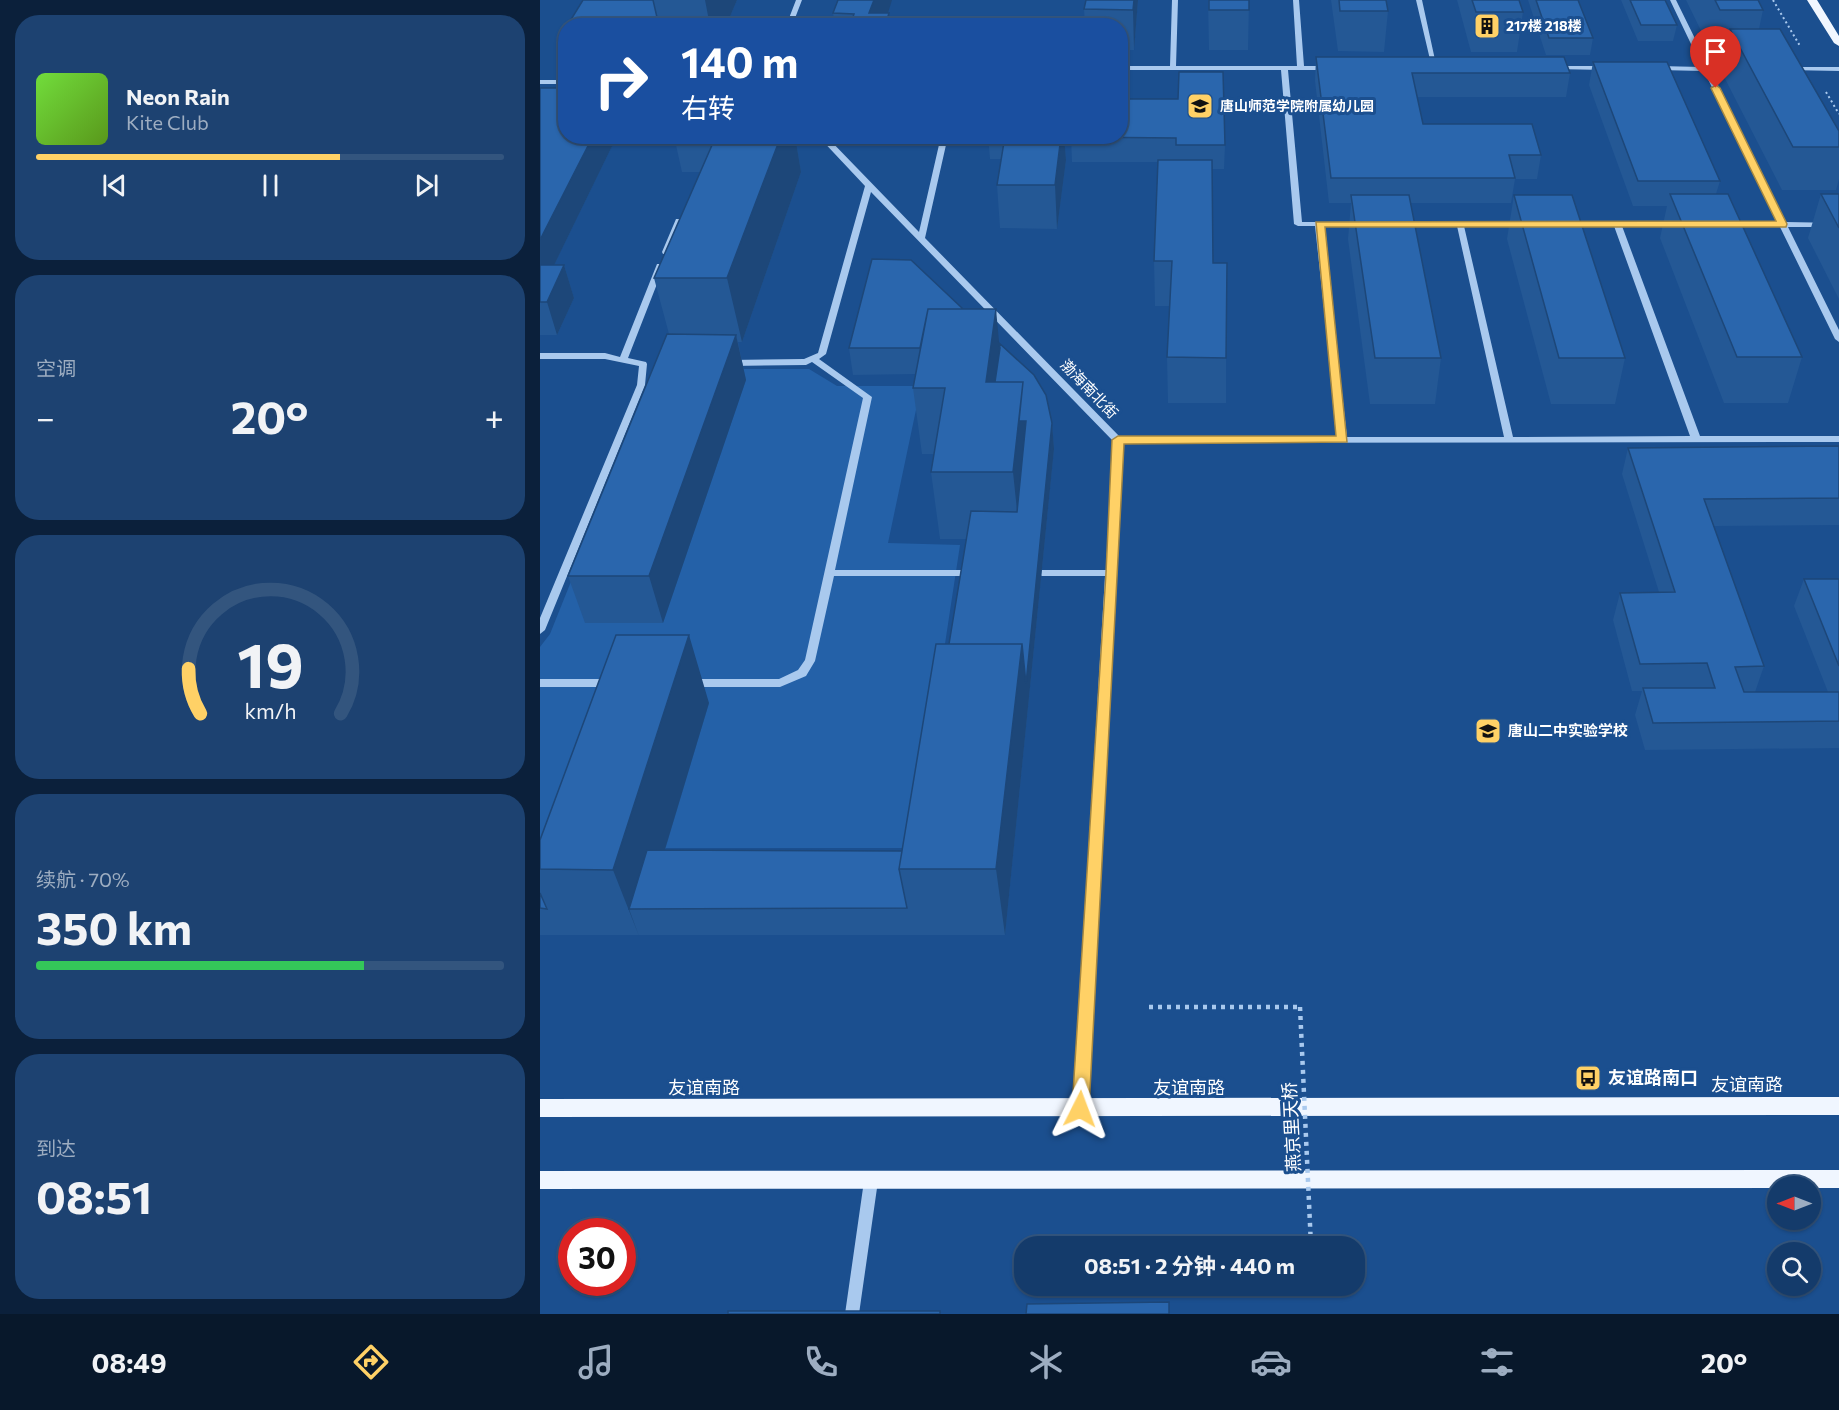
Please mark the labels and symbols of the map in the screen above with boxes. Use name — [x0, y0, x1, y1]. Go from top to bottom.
building icon: 217楼 218楼 — [1472, 11, 1502, 41]
place label: 217楼 218楼 — [1506, 17, 1582, 34]
pin — [1690, 26, 1741, 88]
school or university icon: 唐山师范学院附属幼儿园 — [1185, 91, 1215, 121]
place label: 唐山师范学院附属幼儿园 — [1220, 97, 1374, 114]
street label: 渤海南北街 — [1057, 355, 1122, 422]
school or university icon: 唐山二中实验学校 — [1473, 716, 1503, 746]
place label: 唐山二中实验学校 — [1508, 721, 1628, 739]
bus stop icon: 友谊路南口 — [1573, 1063, 1603, 1093]
place label: 友谊路南口 — [1608, 1066, 1698, 1088]
street label: 友谊南路 — [1711, 1073, 1783, 1095]
street label: 友谊南路 — [668, 1076, 740, 1098]
street label: 友谊南路 — [1153, 1076, 1225, 1098]
position arrow — [1048, 1077, 1112, 1141]
street label: 燕京里天桥 — [1278, 1082, 1304, 1173]
north arrow — [1767, 1176, 1821, 1230]
speed limit sign: 30 — [558, 1218, 636, 1296]

